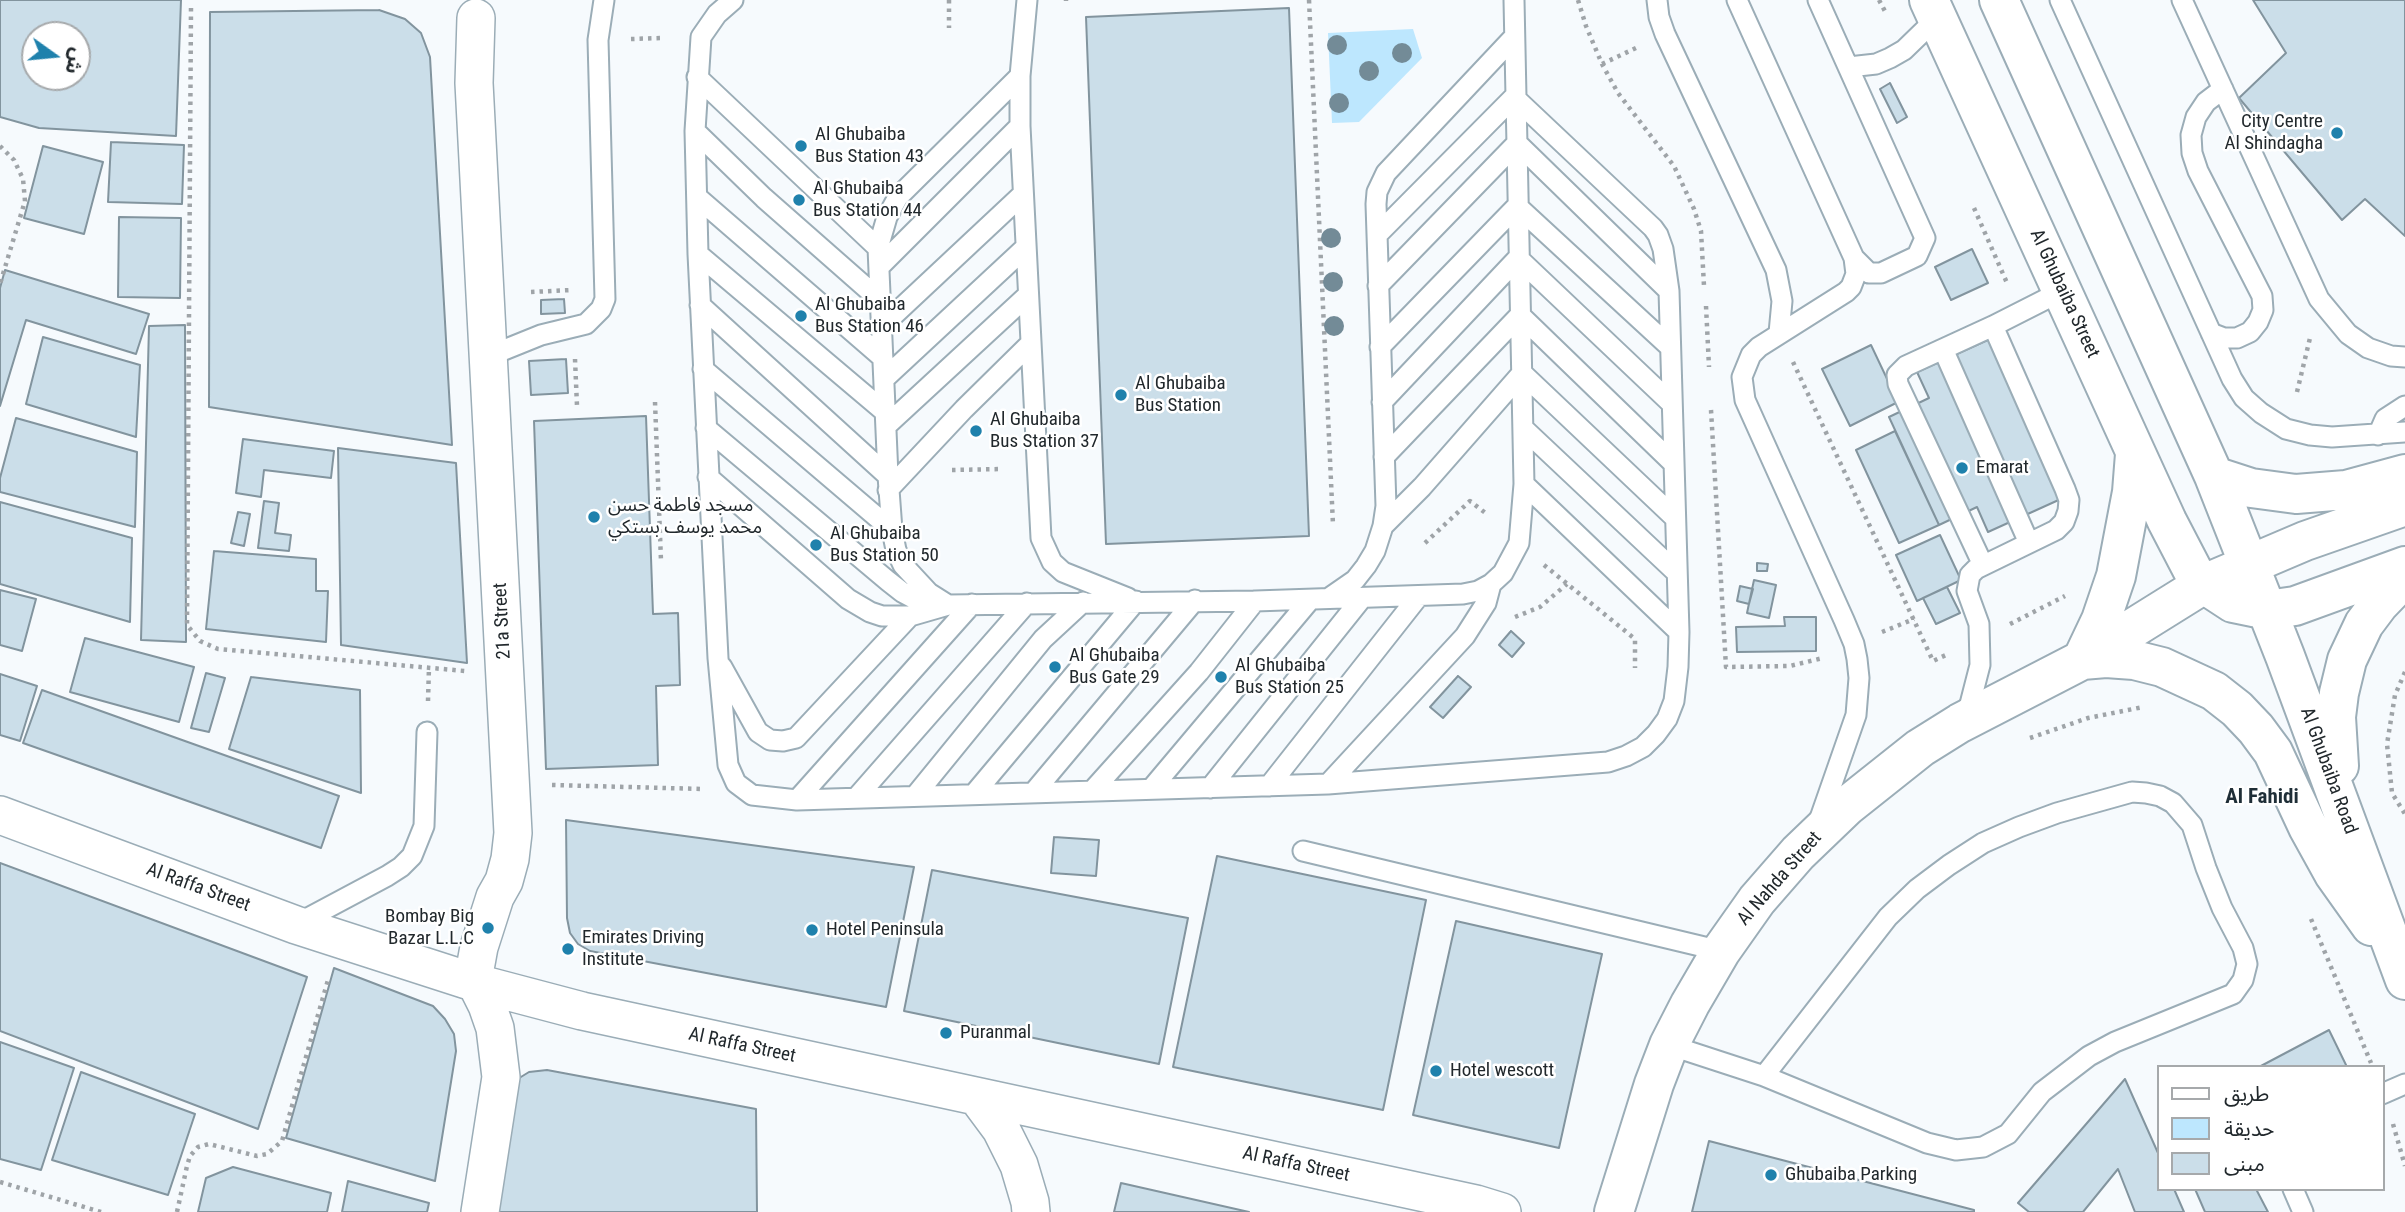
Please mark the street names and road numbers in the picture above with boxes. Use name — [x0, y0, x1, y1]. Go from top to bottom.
street label: Al Ghubaiba Street — [2024, 226, 2104, 362]
street label: 21a Street — [490, 582, 516, 660]
street label: Al Ghubaiba Road — [2295, 705, 2361, 837]
street label: Al Nahda Street — [1733, 827, 1827, 931]
street label: Al Raffa Street — [143, 859, 253, 917]
street label: Al Raffa Street — [686, 1024, 798, 1068]
street label: Al Raffa Street — [1240, 1143, 1352, 1187]

